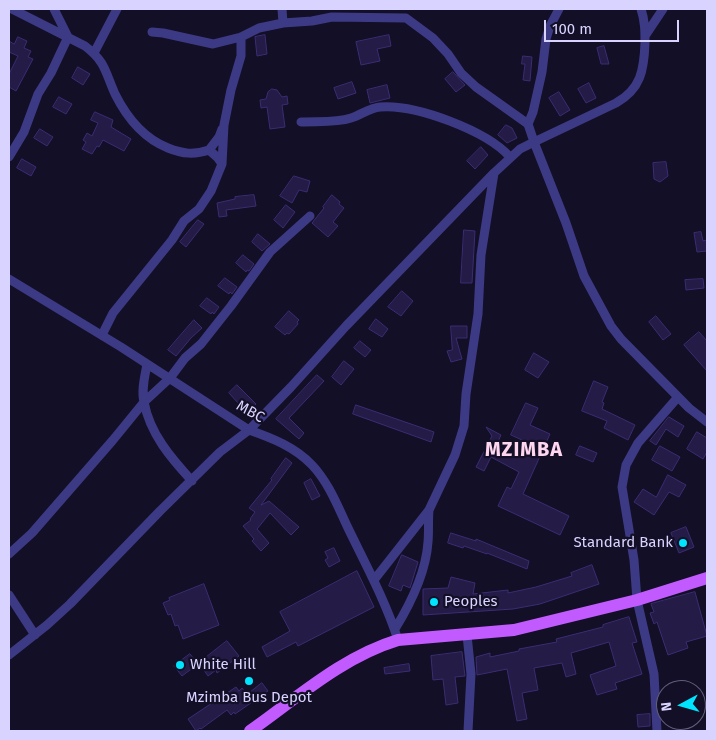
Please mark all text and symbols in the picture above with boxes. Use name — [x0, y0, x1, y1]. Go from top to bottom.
scale bar — [546, 10, 681, 42]
text: 100 m — [552, 20, 592, 38]
street label: MBC — [233, 397, 267, 427]
district label: MZIMBA — [484, 438, 564, 462]
place label: Standard Bank — [573, 534, 673, 552]
marker: Standard Bank — [677, 537, 689, 549]
place label: Peoples — [444, 593, 498, 611]
marker: Peoples — [428, 596, 440, 608]
place label: White Hill — [190, 656, 256, 674]
marker: White Hill — [174, 659, 186, 671]
marker: Mzimba Bus Depot — [243, 675, 255, 687]
north arrow — [656, 680, 706, 730]
place label: Mzimba Bus Depot — [186, 689, 312, 707]
text: N — [658, 701, 676, 712]

